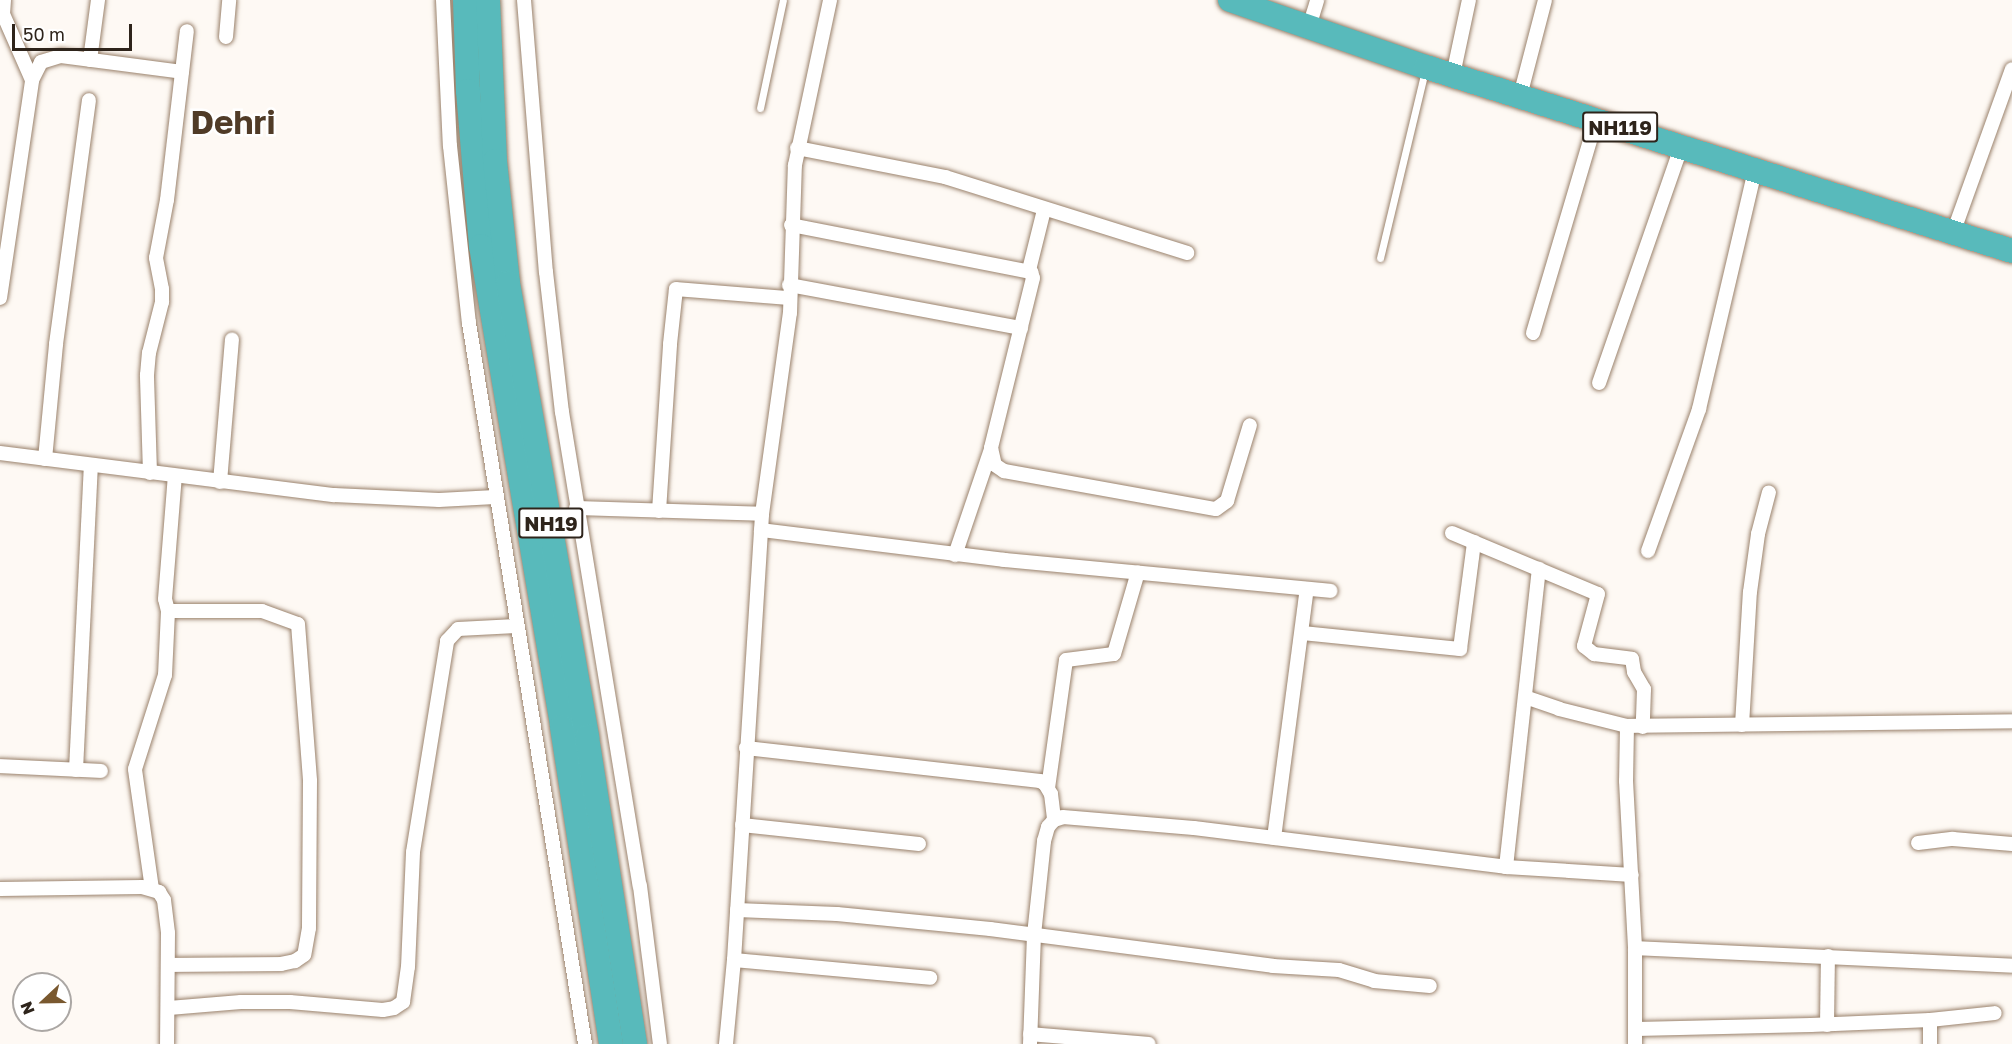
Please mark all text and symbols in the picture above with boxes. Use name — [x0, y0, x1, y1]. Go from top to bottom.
scale bar — [15, 12, 135, 50]
text: 50 m — [23, 23, 65, 45]
district label: Dehri — [191, 102, 275, 142]
road number: NH119 — [1581, 110, 1659, 144]
road number: NH19 — [518, 506, 584, 540]
north arrow — [12, 972, 72, 1032]
text: N — [16, 999, 39, 1017]

